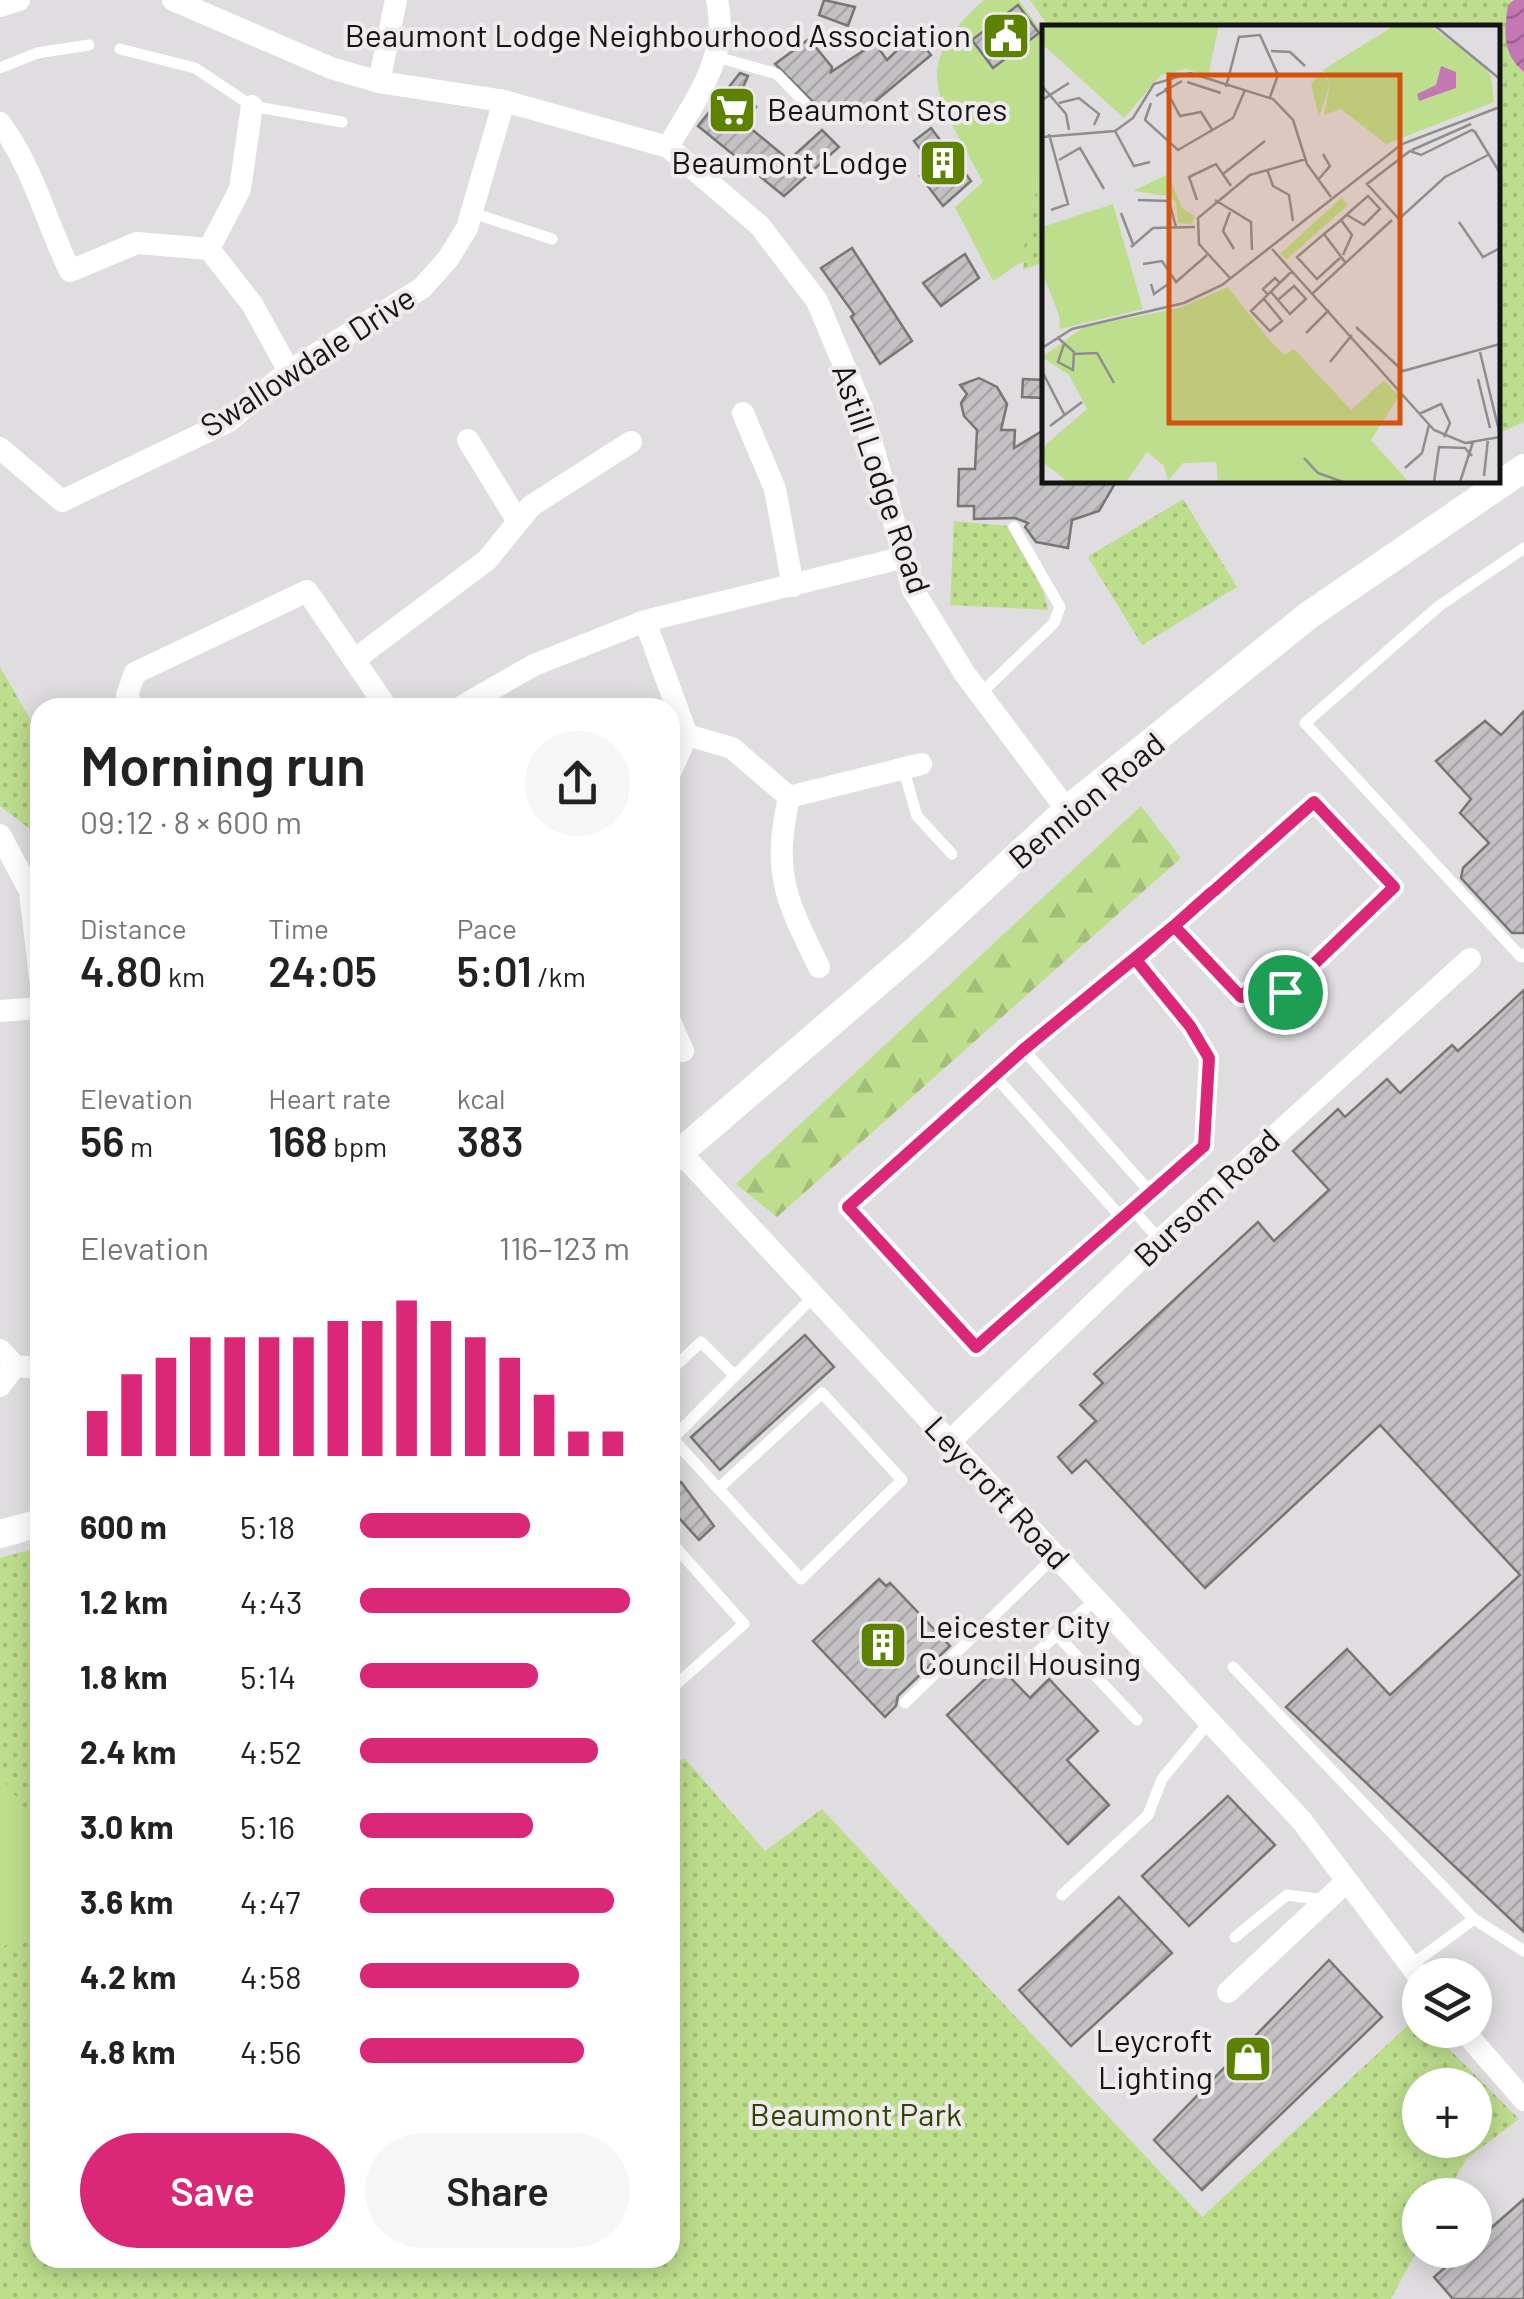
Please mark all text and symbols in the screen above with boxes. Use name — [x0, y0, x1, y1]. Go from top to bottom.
public building icon: Beaumont Lodge Neighbourhood Association — [980, 10, 1032, 62]
place label: Beaumont Lodge Neighbourhood Association — [345, 15, 971, 53]
inset map — [1042, 25, 1499, 482]
supermarket icon: Beaumont Stores — [706, 84, 758, 136]
place label: Beaumont Stores — [767, 89, 1007, 127]
building icon: Beaumont Lodge — [917, 137, 969, 189]
place label: Beaumont Lodge — [671, 142, 908, 180]
street label: Swallowdale Drive — [193, 277, 421, 444]
street label: Astill Lodge Road — [826, 359, 940, 598]
street label: Bennion Road — [1000, 723, 1171, 876]
text: Morning run — [80, 731, 366, 797]
button: share — [525, 731, 630, 836]
text: 09:12 · 8 × 600 m — [80, 802, 302, 840]
text: Distance — [80, 911, 187, 945]
text: Time — [268, 911, 329, 945]
text: Pace — [457, 911, 517, 945]
text: 4.80 — [80, 945, 162, 995]
text: 24:05 — [268, 945, 377, 995]
text: 5:01 — [457, 945, 532, 995]
pin — [1243, 950, 1328, 1035]
text: km — [162, 959, 205, 993]
text: /km — [532, 959, 586, 993]
icon: arrive — [1258, 965, 1313, 1020]
text: Elevation — [80, 1081, 193, 1115]
text: Heart rate — [268, 1081, 391, 1115]
text: kcal — [457, 1081, 505, 1115]
text: 56 — [80, 1115, 124, 1165]
text: 168 — [268, 1115, 328, 1165]
text: 383 — [457, 1115, 524, 1165]
street label: Bursom Road — [1125, 1120, 1286, 1273]
text: m — [124, 1129, 153, 1163]
text: bpm — [328, 1129, 387, 1163]
text: Elevation — [80, 1228, 209, 1266]
text: 116–123 m — [499, 1228, 630, 1266]
street label: Leycroft Road — [918, 1408, 1079, 1576]
text: 600 m — [80, 1507, 167, 1545]
text: 5:18 — [240, 1507, 295, 1545]
text: 1.2 km — [80, 1582, 168, 1620]
text: 4:43 — [240, 1582, 303, 1620]
place label: Leicester City Council Housing — [918, 1606, 1141, 1681]
building icon: Leicester City Council Housing — [857, 1619, 909, 1671]
text: 1.8 km — [80, 1657, 167, 1695]
text: 5:14 — [240, 1657, 296, 1695]
text: 2.4 km — [80, 1732, 176, 1770]
text: 4:52 — [240, 1732, 302, 1770]
text: 3.0 km — [80, 1807, 174, 1845]
text: 5:16 — [240, 1807, 295, 1845]
text: 3.6 km — [80, 1882, 173, 1920]
text: 4:47 — [240, 1882, 300, 1920]
text: 4.2 km — [80, 1957, 176, 1995]
text: 4:58 — [240, 1957, 302, 1995]
map controls — [1402, 1958, 1492, 2268]
button: layers — [1402, 1958, 1492, 2048]
place label: Leycroft Lighting — [1096, 2020, 1213, 2095]
text: 4.8 km — [80, 2032, 176, 2070]
text: 4:56 — [240, 2032, 301, 2070]
shop icon: Leycroft Lighting — [1222, 2033, 1274, 2085]
button: + — [1402, 2068, 1492, 2158]
park label: Beaumont Park — [750, 2094, 962, 2132]
button: Save — [80, 2133, 345, 2248]
button: Share — [365, 2133, 630, 2248]
button: − — [1402, 2178, 1492, 2268]

